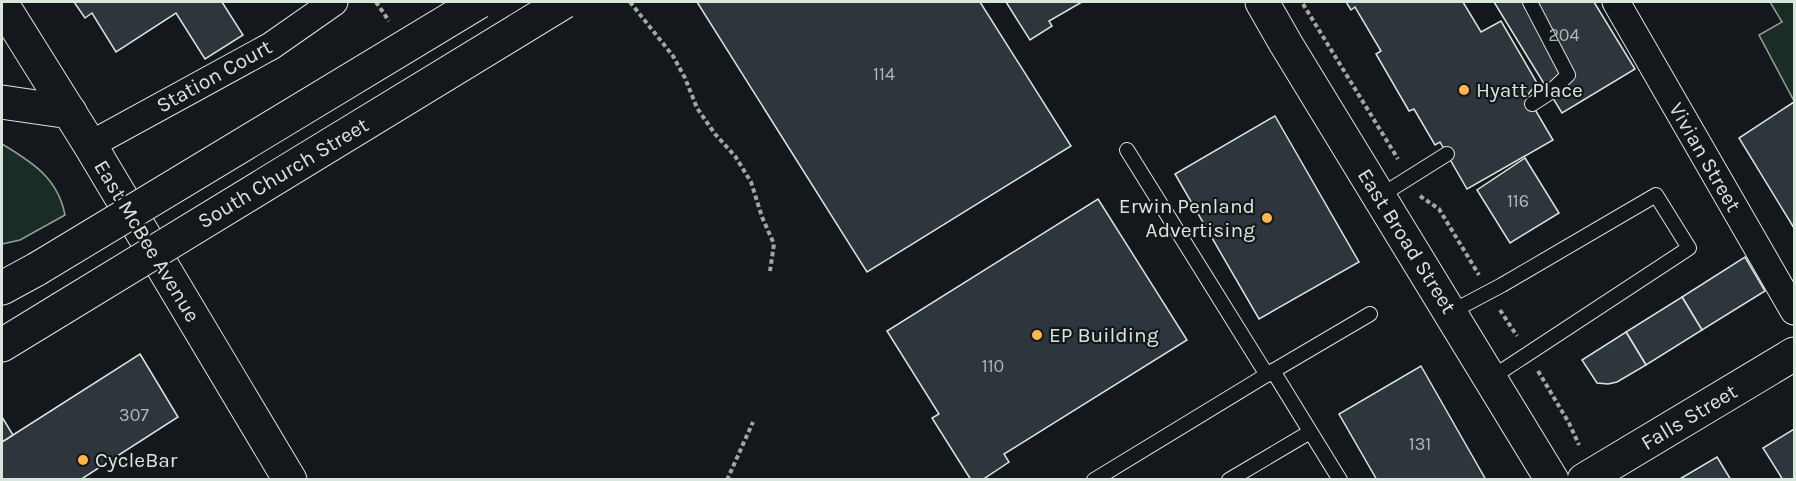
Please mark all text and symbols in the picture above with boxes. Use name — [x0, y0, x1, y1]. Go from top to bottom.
house number: 204 — [1548, 24, 1580, 46]
street label: Station Court — [152, 34, 276, 118]
house number: 114 — [873, 63, 895, 85]
place label: Hyatt Place — [1476, 78, 1583, 102]
marker: Hyatt Place — [1457, 83, 1471, 97]
street label: Vivian Street — [1664, 98, 1746, 216]
street label: South Church Street — [193, 113, 373, 233]
street label: East McBee Avenue — [89, 156, 205, 326]
street label: East Broad Street — [1353, 164, 1461, 318]
house number: 116 — [1507, 190, 1529, 212]
place label: Erwin Penland Advertising — [1119, 194, 1255, 242]
marker: Erwin Penland Advertising — [1260, 211, 1274, 225]
place label: EP Building — [1049, 323, 1159, 347]
marker: EP Building — [1030, 328, 1044, 342]
house number: 110 — [982, 355, 1004, 377]
street label: Falls Street — [1637, 379, 1741, 455]
house number: 307 — [119, 404, 149, 426]
house number: 131 — [1409, 433, 1431, 455]
place label: CycleBar — [95, 448, 178, 472]
marker: CycleBar — [76, 453, 90, 467]

